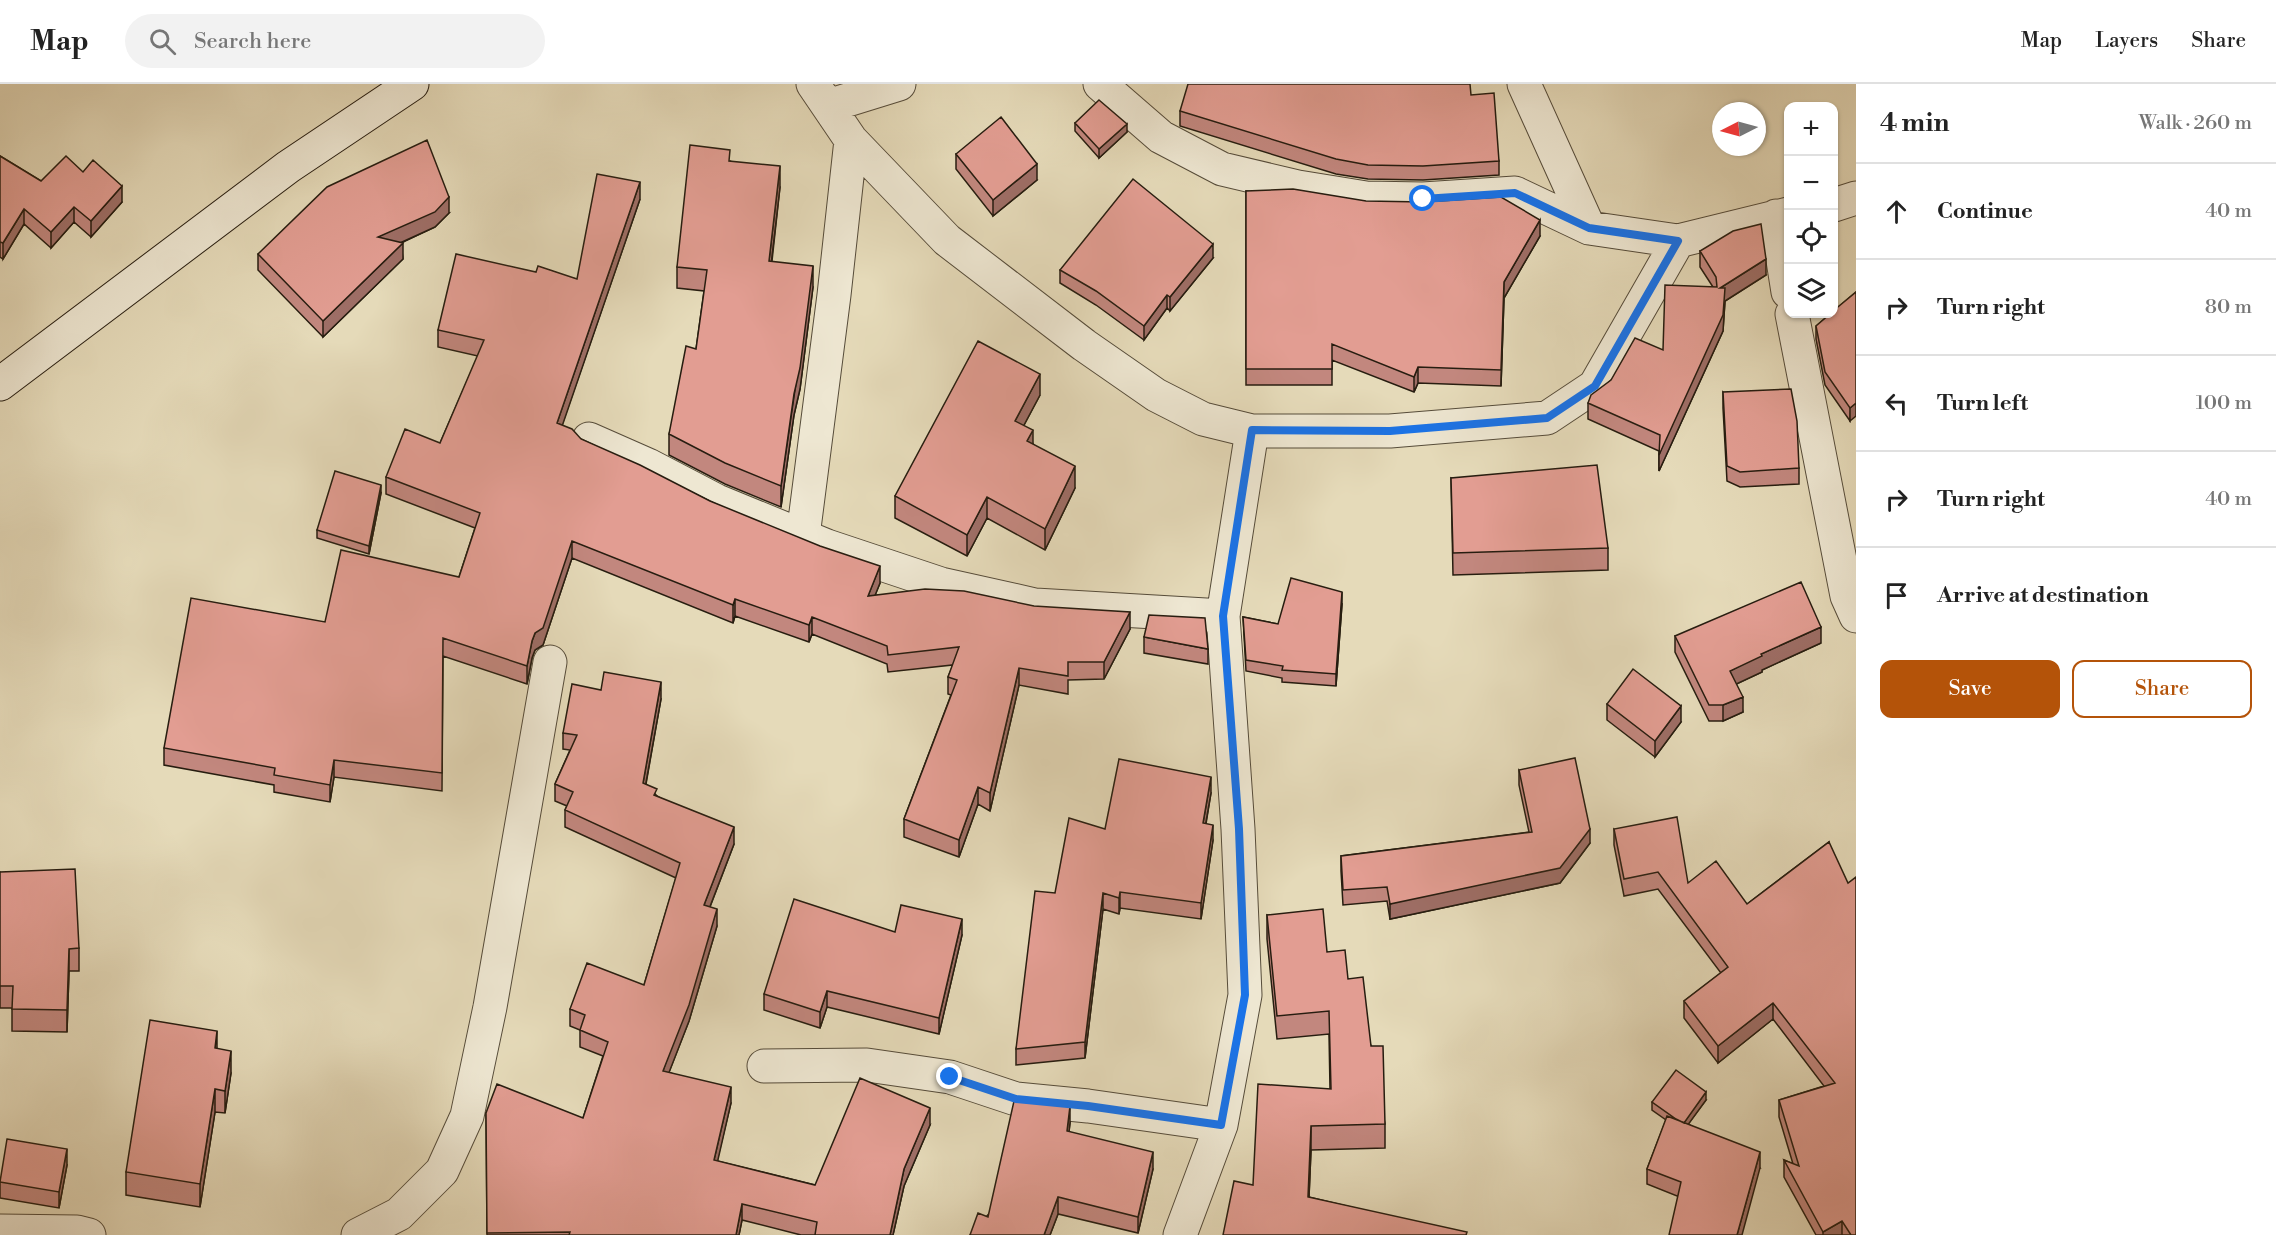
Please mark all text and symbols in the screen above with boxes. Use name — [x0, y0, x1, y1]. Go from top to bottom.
search box — [125, 14, 545, 68]
text: Map — [30, 24, 89, 59]
icon: search — [146, 25, 179, 58]
text: Search here — [194, 28, 311, 55]
text: Map — [2021, 28, 2062, 54]
text: Layers — [2095, 28, 2158, 54]
text: Share — [2191, 28, 2246, 54]
north arrow — [1712, 102, 1766, 156]
map controls — [1784, 102, 1838, 318]
button: + — [1784, 102, 1838, 156]
text: 4 min — [1880, 107, 1950, 139]
text: Walk · 260 m — [2139, 111, 2252, 136]
button: − — [1784, 156, 1838, 210]
route start — [1409, 185, 1435, 211]
icon: ahead — [1880, 195, 1913, 228]
text: Continue — [1937, 198, 2033, 225]
text: 40 m — [2205, 199, 2252, 224]
button: locate — [1784, 210, 1838, 264]
button: layers — [1784, 264, 1838, 318]
icon: right — [1880, 291, 1913, 324]
text: Turn right — [1937, 294, 2045, 321]
text: 80 m — [2205, 295, 2252, 320]
icon: left — [1880, 387, 1913, 420]
text: Turn left — [1937, 390, 2028, 417]
text: 100 m — [2196, 391, 2252, 416]
icon: right — [1880, 483, 1913, 516]
text: Turn right — [1937, 486, 2045, 513]
text: 40 m — [2205, 487, 2252, 512]
icon: arrive — [1880, 579, 1913, 612]
text: Arrive at destination — [1937, 582, 2149, 609]
button: Save — [1880, 660, 2060, 718]
button: Share — [2072, 660, 2252, 718]
route end — [936, 1063, 962, 1089]

